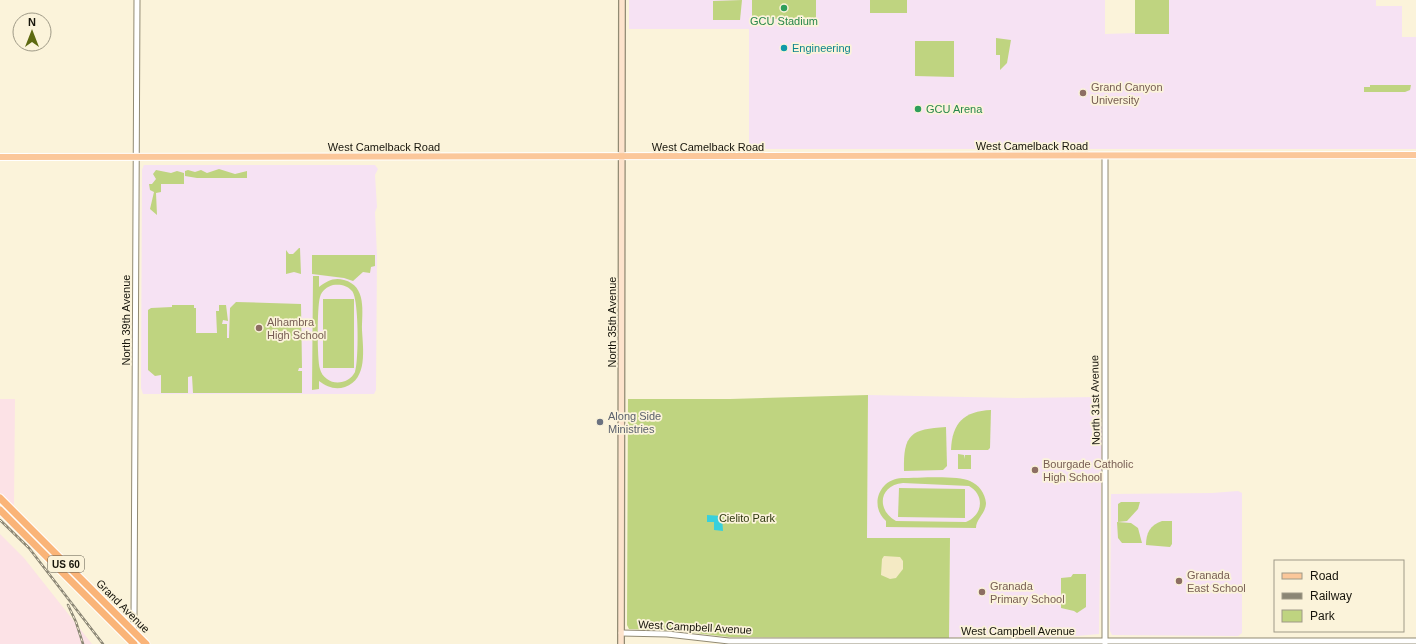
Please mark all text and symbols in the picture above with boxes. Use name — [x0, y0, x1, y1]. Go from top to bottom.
marker: GCU Stadium — [779, 3, 789, 13]
north arrow — [12, 12, 52, 52]
place label: GCU Stadium — [750, 15, 818, 27]
text: N — [28, 16, 36, 28]
place label: Engineering — [792, 42, 851, 54]
marker: Engineering — [779, 43, 789, 53]
place label: Grand Canyon University — [1091, 81, 1163, 106]
marker: Grand Canyon University — [1078, 88, 1088, 98]
place label: GCU Arena — [926, 103, 983, 115]
marker: GCU Arena — [913, 104, 923, 114]
street label: West Camelback Road — [976, 140, 1088, 152]
street label: West Camelback Road — [328, 141, 440, 153]
street label: West Camelback Road — [652, 141, 764, 153]
street label: North 39th Avenue — [120, 275, 132, 365]
street label: North 35th Avenue — [606, 277, 618, 367]
place label: Alhambra High School — [267, 316, 326, 341]
marker: Alhambra High School — [254, 323, 264, 333]
street label: North 31st Avenue — [1088, 355, 1102, 445]
place label: Along Side Ministries — [608, 410, 661, 435]
marker: Along Side Ministries — [595, 417, 605, 427]
place label: Bourgade Catholic High School — [1043, 458, 1134, 483]
marker: Bourgade Catholic High School — [1030, 465, 1040, 475]
park label: Cielito Park — [719, 512, 776, 524]
road number: US 60 — [48, 556, 84, 572]
legend — [1274, 560, 1404, 632]
place label: Granada East School — [1187, 569, 1246, 594]
text: Road — [1310, 569, 1339, 583]
marker: Granada East School — [1174, 576, 1184, 586]
street label: Grand Avenue — [94, 577, 152, 635]
place label: Granada Primary School — [990, 580, 1065, 605]
marker: Granada Primary School — [977, 587, 987, 597]
text: Railway — [1310, 589, 1352, 603]
text: Park — [1310, 609, 1336, 623]
street label: West Campbell Avenue — [638, 618, 752, 636]
street label: West Campbell Avenue — [961, 625, 1075, 637]

